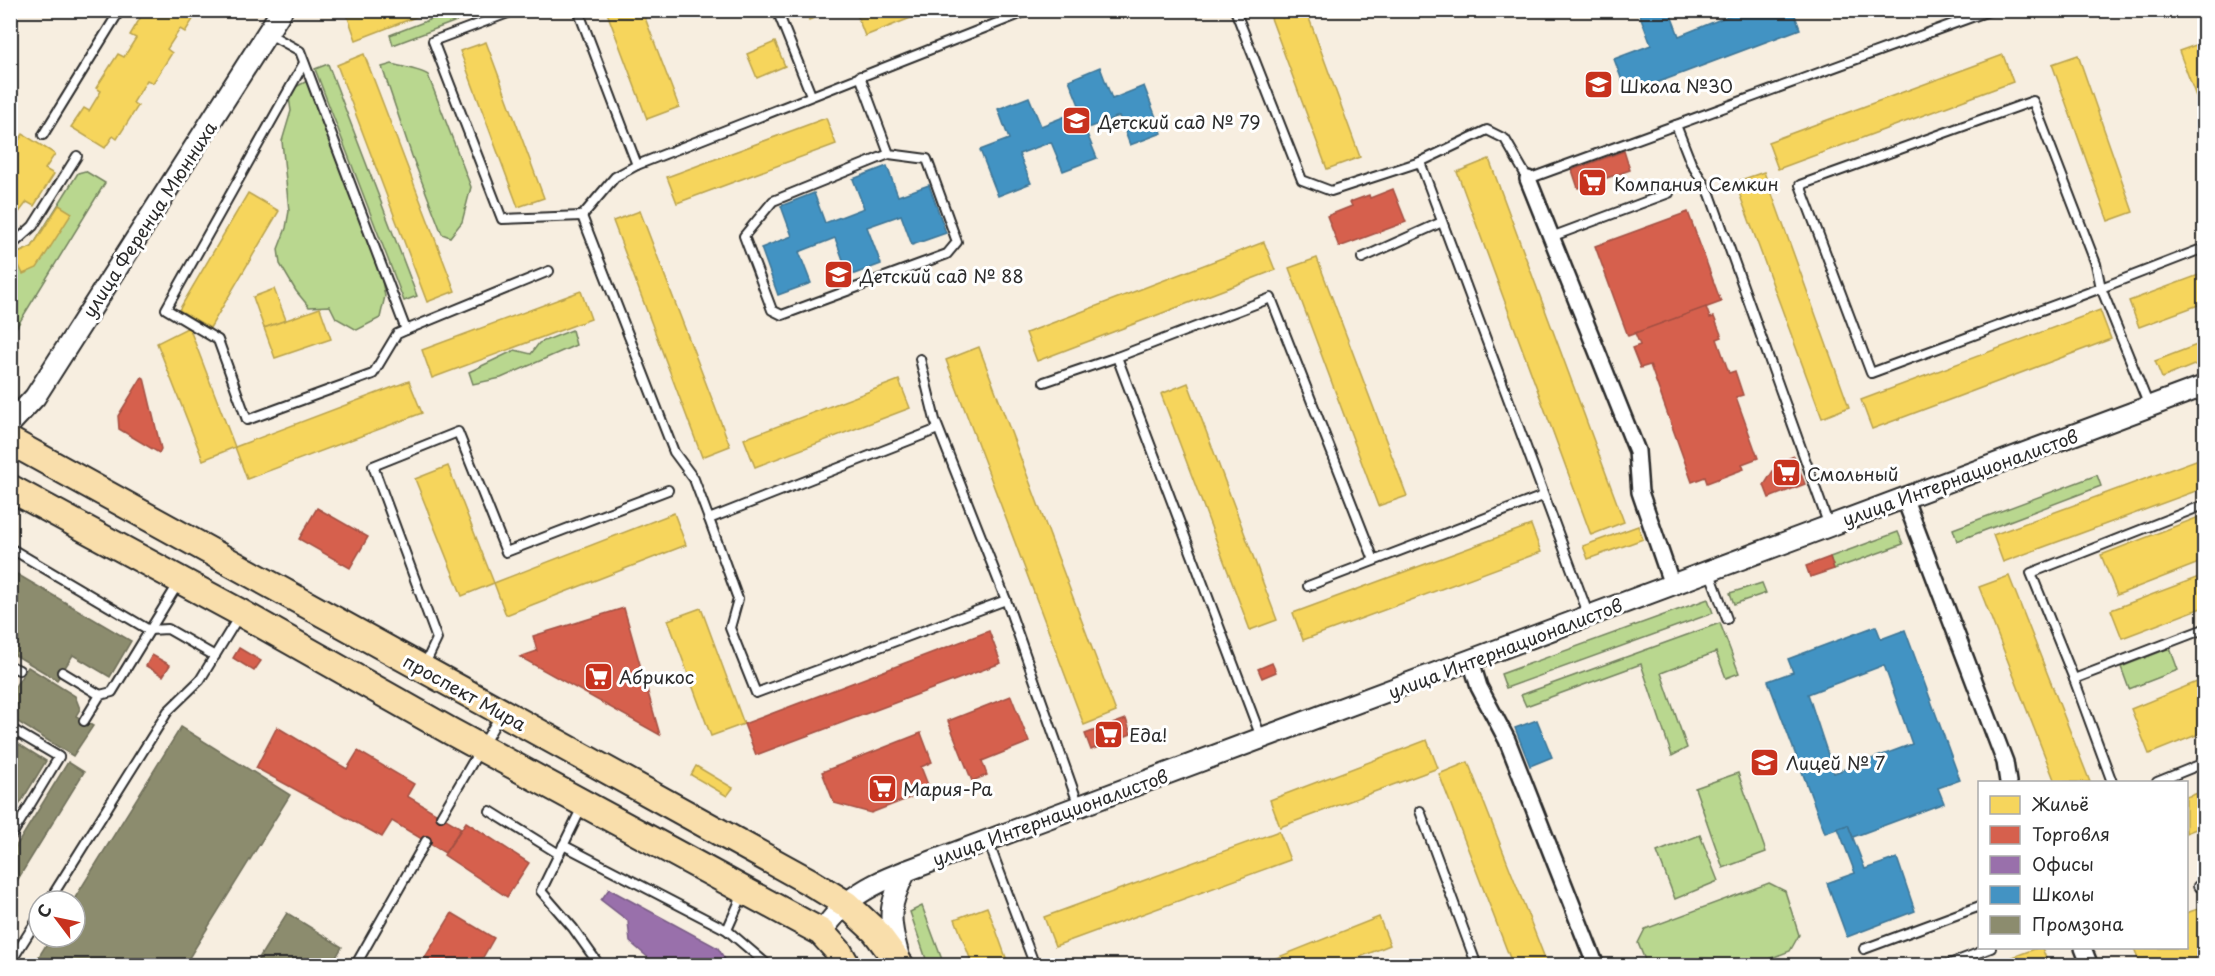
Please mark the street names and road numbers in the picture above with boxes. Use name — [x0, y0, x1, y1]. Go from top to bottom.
street label: улица Ференца Мюнниха — [75, 115, 223, 323]
street label: улица Интернационалистов — [1838, 422, 2082, 532]
street label: улица Интернационалистов — [1384, 591, 1626, 705]
street label: проспект Мира — [399, 647, 532, 737]
street label: улица Интернационалистов — [928, 762, 1172, 872]

